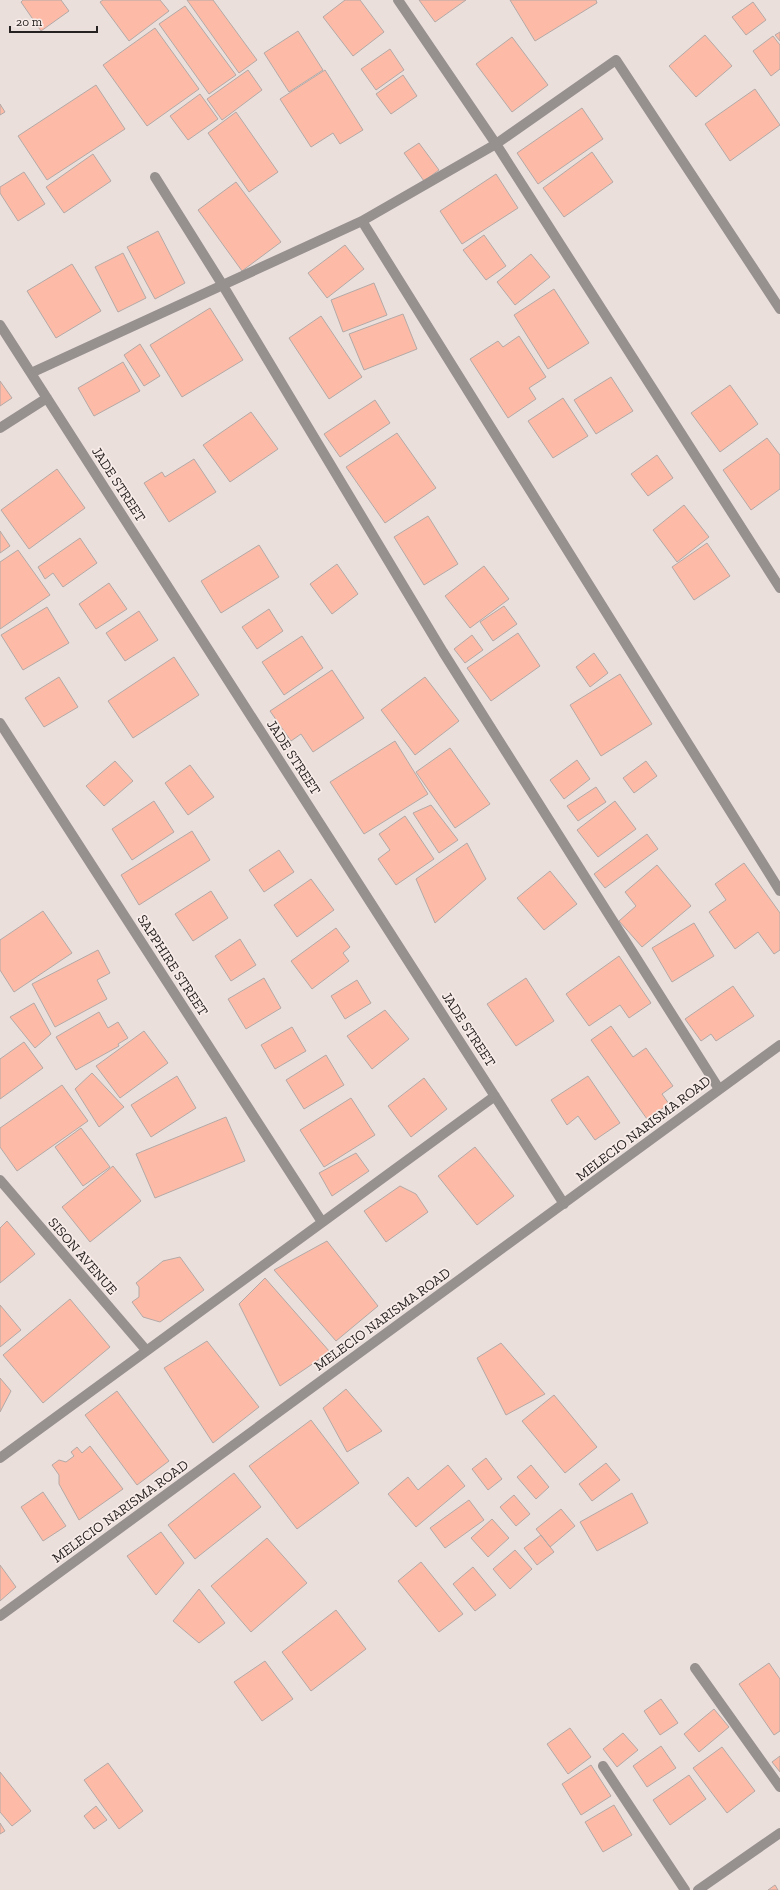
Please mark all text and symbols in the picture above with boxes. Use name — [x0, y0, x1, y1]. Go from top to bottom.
scale bar — [10, 8, 97, 34]
text: 20 m — [16, 15, 43, 29]
street label: JADE STREET — [88, 444, 149, 525]
street label: JADE STREET — [263, 717, 324, 798]
street label: SAPPHIRE STREET — [134, 912, 212, 1019]
street label: JADE STREET — [438, 989, 499, 1070]
street label: MELECIO NARISMA ROAD — [573, 1072, 714, 1185]
street label: SISON AVENUE — [45, 1214, 121, 1298]
street label: MELECIO NARISMA ROAD — [311, 1264, 454, 1375]
street label: MELECIO NARISMA ROAD — [49, 1456, 192, 1567]

